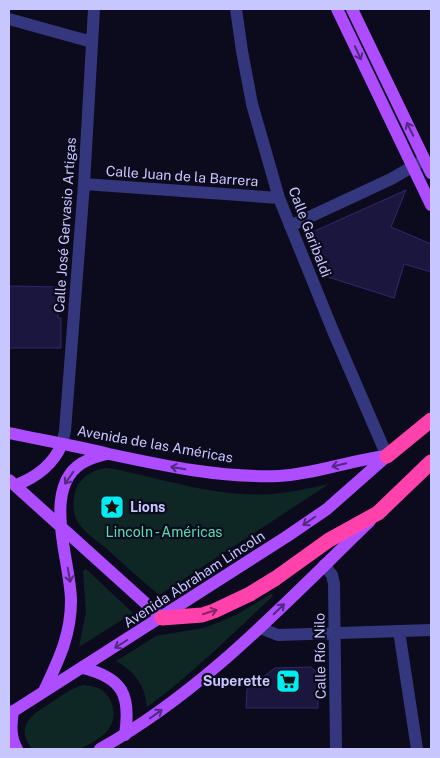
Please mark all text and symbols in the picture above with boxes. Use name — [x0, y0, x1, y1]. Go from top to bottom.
one-way arrow — [354, 45, 363, 60]
one-way arrow — [404, 122, 414, 137]
street label: Calle José Gervasio Artigas — [51, 137, 79, 313]
street label: Calle Juan de la Barrera — [105, 163, 259, 189]
street label: Calle Garibaldi — [285, 185, 335, 279]
street label: Avenida de las Américas — [76, 422, 234, 466]
one-way arrow — [332, 461, 348, 470]
one-way arrow — [171, 463, 187, 473]
one-way arrow — [64, 471, 74, 485]
place icon: Lions — [99, 494, 125, 520]
place label: Lions — [130, 499, 166, 515]
one-way arrow — [303, 516, 317, 526]
park label: Lincoln - Américas — [106, 524, 222, 540]
street label: Avenida Abraham Lincoln — [120, 527, 268, 631]
one-way arrow — [64, 566, 74, 582]
one-way arrow — [273, 603, 286, 615]
one-way arrow — [202, 607, 218, 617]
street label: Calle Río Nilo — [311, 613, 329, 699]
one-way arrow — [114, 639, 128, 649]
supermarket icon: Superette — [275, 668, 301, 694]
place label: Superette — [203, 673, 270, 689]
one-way arrow — [149, 709, 163, 719]

